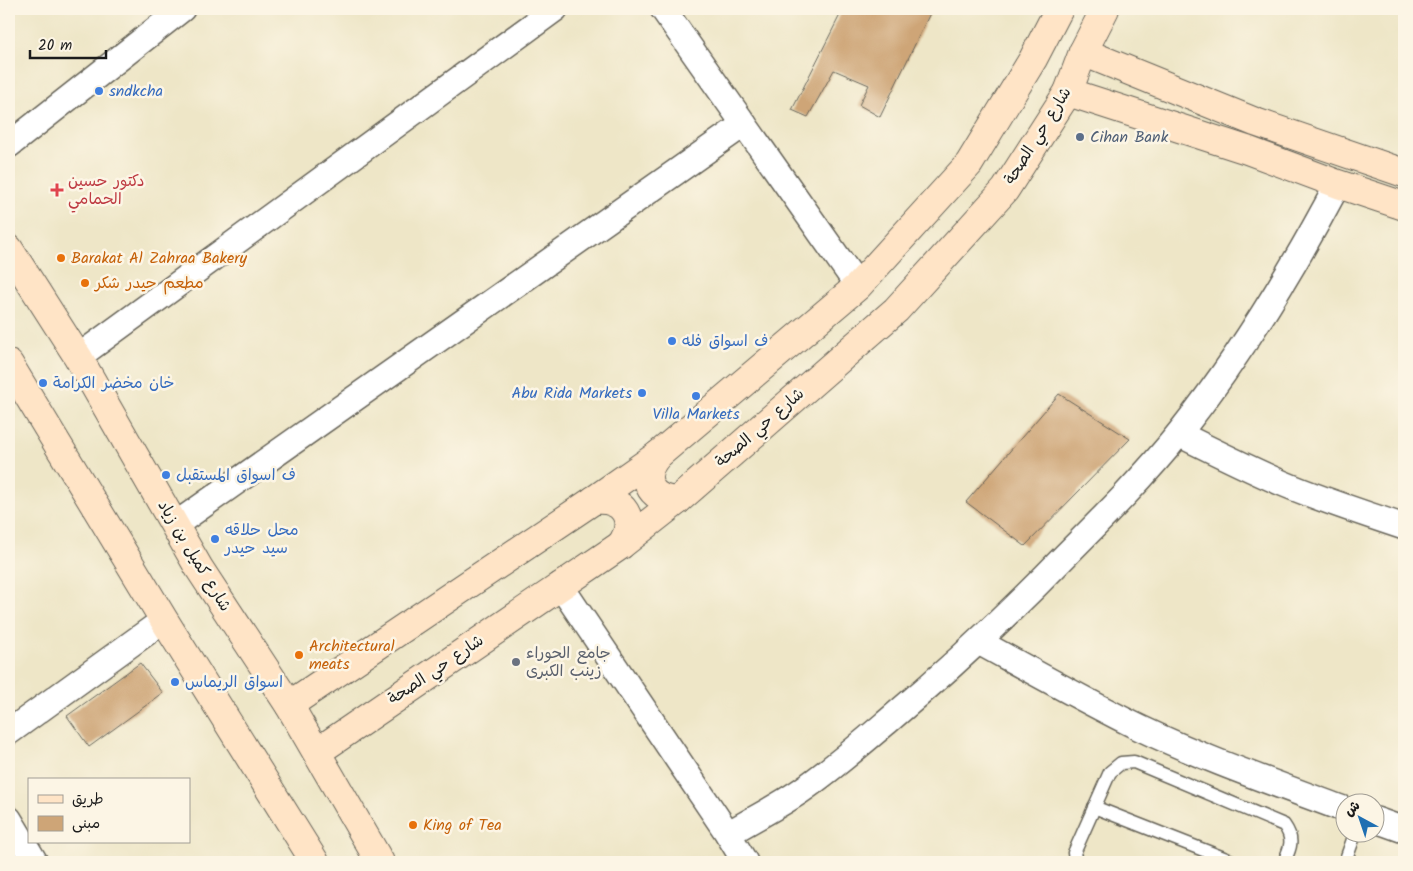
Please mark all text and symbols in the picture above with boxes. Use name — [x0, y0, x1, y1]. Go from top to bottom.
scale bar — [30, 28, 106, 60]
text: 20 m — [38, 34, 72, 58]
place label: sndkcha — [109, 79, 163, 104]
street label: شارع حي الصحة — [998, 82, 1079, 190]
marker: sndkcha — [93, 85, 105, 97]
place label: Cihan Bank — [1090, 125, 1169, 150]
marker: Cihan Bank — [1074, 131, 1086, 143]
place label: دكتور حسين الحمامي — [68, 169, 145, 213]
marker: دكتور حسين الحمامي — [50, 183, 64, 197]
place label: Barakat Al Zahraa Bakery — [71, 246, 248, 271]
marker: Barakat Al Zahraa Bakery — [55, 252, 67, 264]
place label: مطعم حيدر شكر — [93, 271, 204, 296]
marker: مطعم حيدر شكر — [79, 277, 91, 289]
place label: ف اسواق فله — [682, 329, 768, 354]
marker: ف اسواق فله — [666, 335, 678, 347]
place label: خان مخضر الكرامة — [53, 371, 174, 396]
marker: خان مخضر الكرامة — [37, 377, 49, 389]
place label: Abu Rida Markets — [512, 381, 632, 406]
street label: شارع حي الصحة — [710, 382, 811, 475]
marker: Abu Rida Markets — [636, 387, 648, 399]
marker: Villa Markets — [690, 390, 702, 402]
place label: Villa Markets — [652, 402, 740, 427]
place label: ف اسواق المستقبل — [176, 463, 296, 488]
marker: ف اسواق المستقبل — [160, 469, 172, 481]
street label: شارع كميل بن زياد — [151, 495, 237, 617]
place label: محل حلاقه سيد حيدر — [223, 518, 298, 561]
marker: محل حلاقه سيد حيدر — [209, 533, 221, 545]
street label: شارع حي الصحة — [383, 629, 490, 712]
place label: Architectural meats — [309, 634, 395, 677]
place label: جامع الحوراء زينب الكبرى — [526, 641, 611, 684]
marker: Architectural meats — [293, 649, 305, 661]
marker: جامع الحوراء زينب الكبرى — [510, 656, 522, 668]
place label: اسواق الريماس — [185, 670, 283, 695]
marker: اسواق الريماس — [169, 676, 181, 688]
legend — [28, 778, 190, 844]
text: طريق — [72, 788, 104, 812]
north arrow — [1336, 794, 1386, 844]
text: ش — [1339, 795, 1365, 822]
text: مبنى — [72, 812, 100, 836]
place label: King of Tea — [423, 813, 502, 838]
marker: King of Tea — [407, 819, 419, 831]

